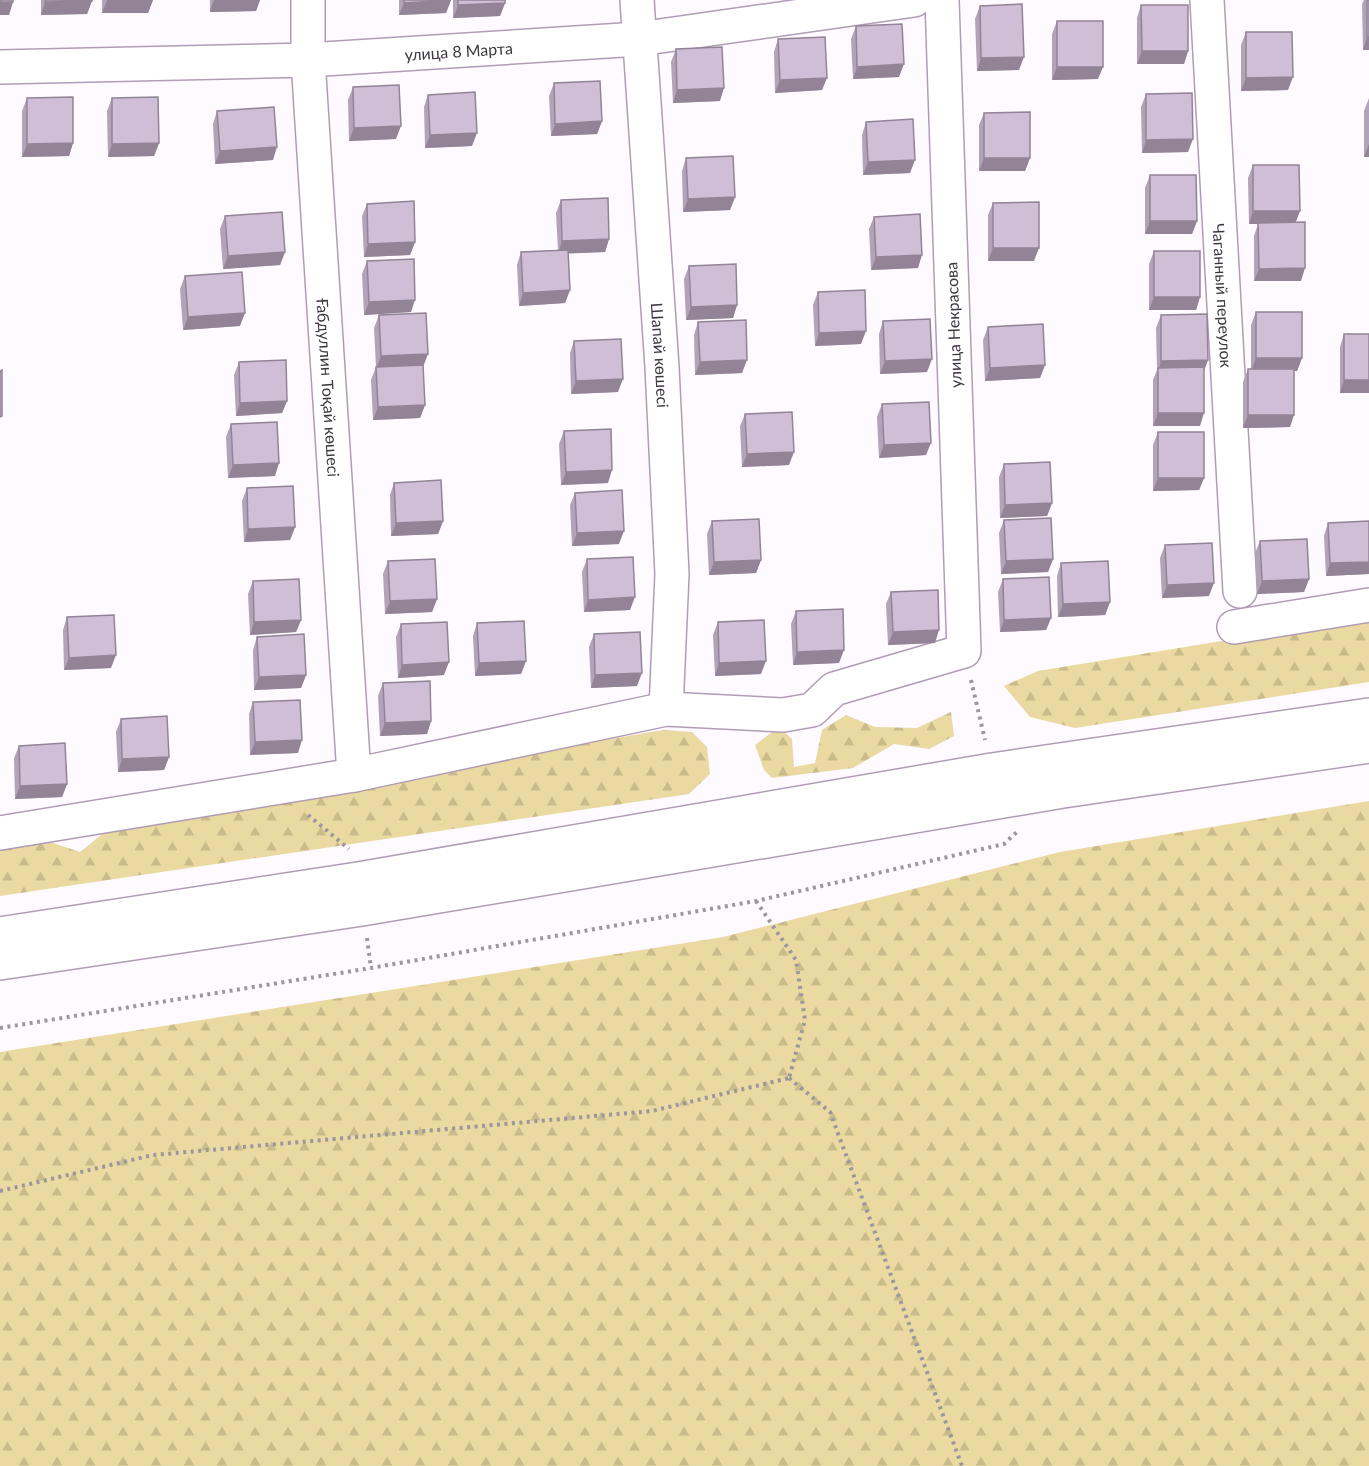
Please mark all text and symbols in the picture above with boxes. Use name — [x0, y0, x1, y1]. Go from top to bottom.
street label: улица 8 Марта — [404, 38, 513, 63]
street label: Чаганный переулок — [1210, 223, 1237, 369]
street label: улица Некрасова — [941, 262, 965, 388]
street label: Ғабдуллин Тоқай көшесі — [314, 297, 344, 478]
street label: Шапай көшесі — [648, 302, 673, 408]

